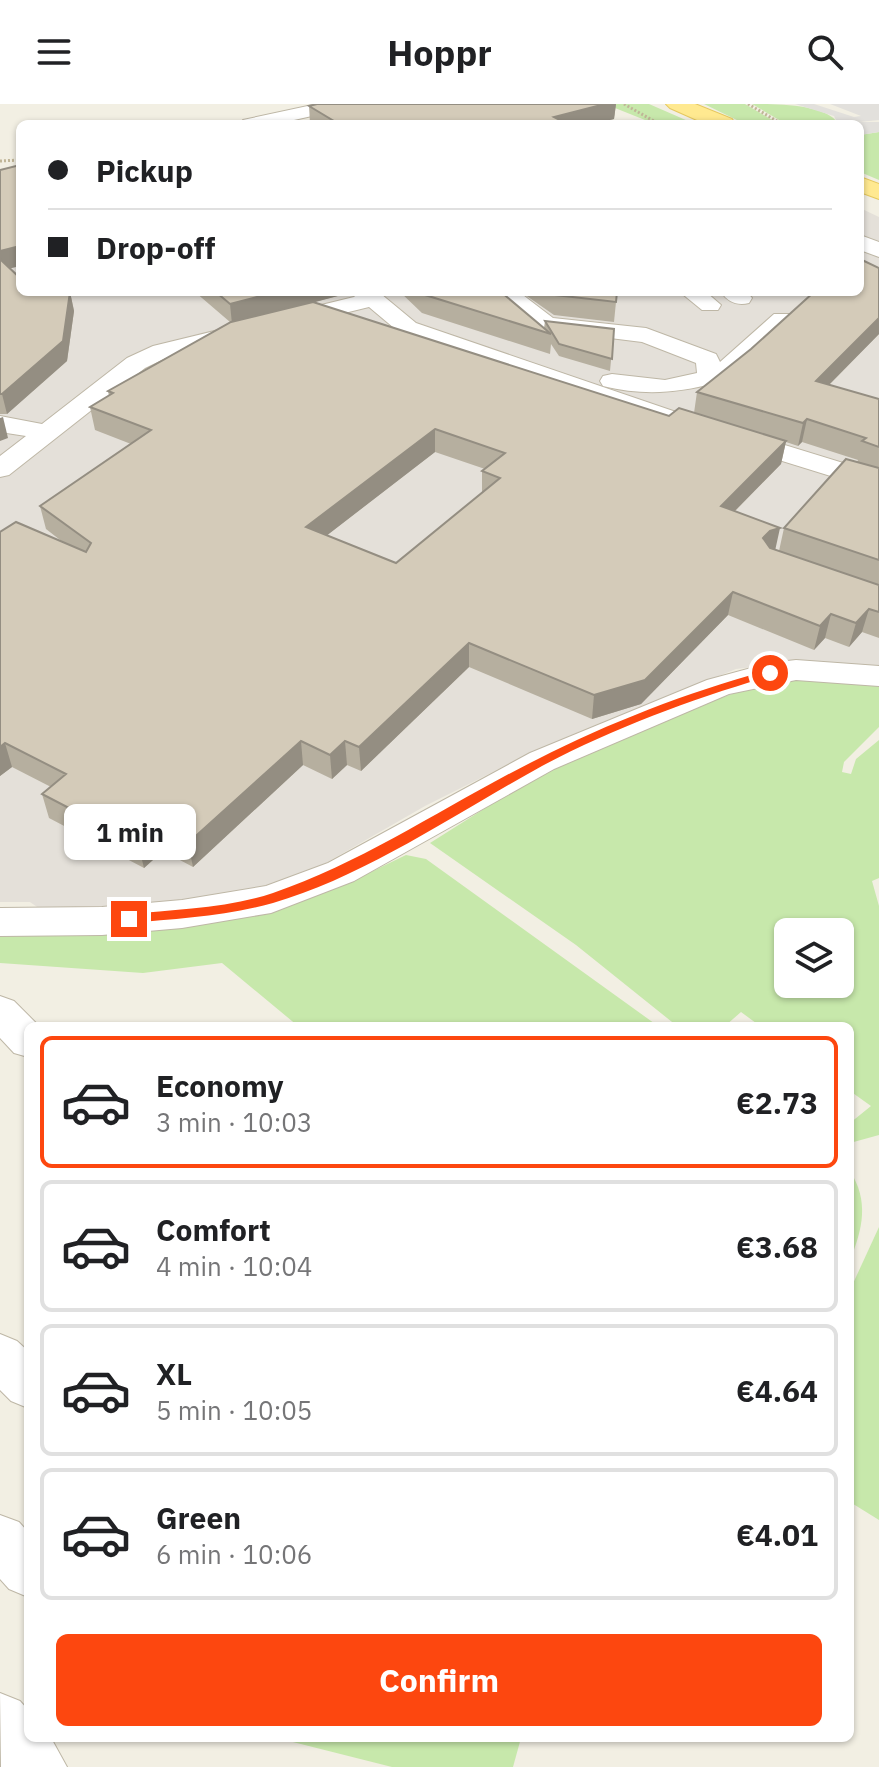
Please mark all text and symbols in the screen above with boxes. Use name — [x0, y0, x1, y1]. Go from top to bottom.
text: Hoppr — [387, 29, 492, 76]
icon: menu — [32, 30, 76, 74]
icon: search — [803, 30, 847, 74]
text: Pickup — [96, 151, 193, 190]
text: Drop-off — [96, 228, 215, 267]
route start — [752, 655, 788, 691]
callout: 1 min — [63, 803, 195, 859]
text: 1 min — [96, 815, 164, 849]
route end — [111, 901, 147, 937]
map controls — [774, 918, 854, 998]
button: layers — [774, 918, 854, 998]
icon: car — [60, 1066, 132, 1138]
text: Economy — [156, 1066, 284, 1105]
text: €2.73 — [736, 1083, 818, 1122]
text: 3 min · 10:03 — [156, 1105, 312, 1139]
icon: car — [60, 1210, 132, 1282]
text: Comfort — [156, 1210, 271, 1249]
text: €3.68 — [736, 1227, 818, 1266]
text: 4 min · 10:04 — [156, 1249, 312, 1283]
icon: car — [60, 1354, 132, 1426]
text: XL — [156, 1354, 192, 1393]
text: €4.64 — [736, 1371, 818, 1410]
text: 5 min · 10:05 — [156, 1393, 312, 1427]
icon: car — [60, 1498, 132, 1570]
text: Green — [156, 1498, 241, 1537]
text: €4.01 — [736, 1515, 818, 1554]
text: 6 min · 10:06 — [156, 1537, 312, 1571]
button: Confirm — [56, 1634, 822, 1726]

